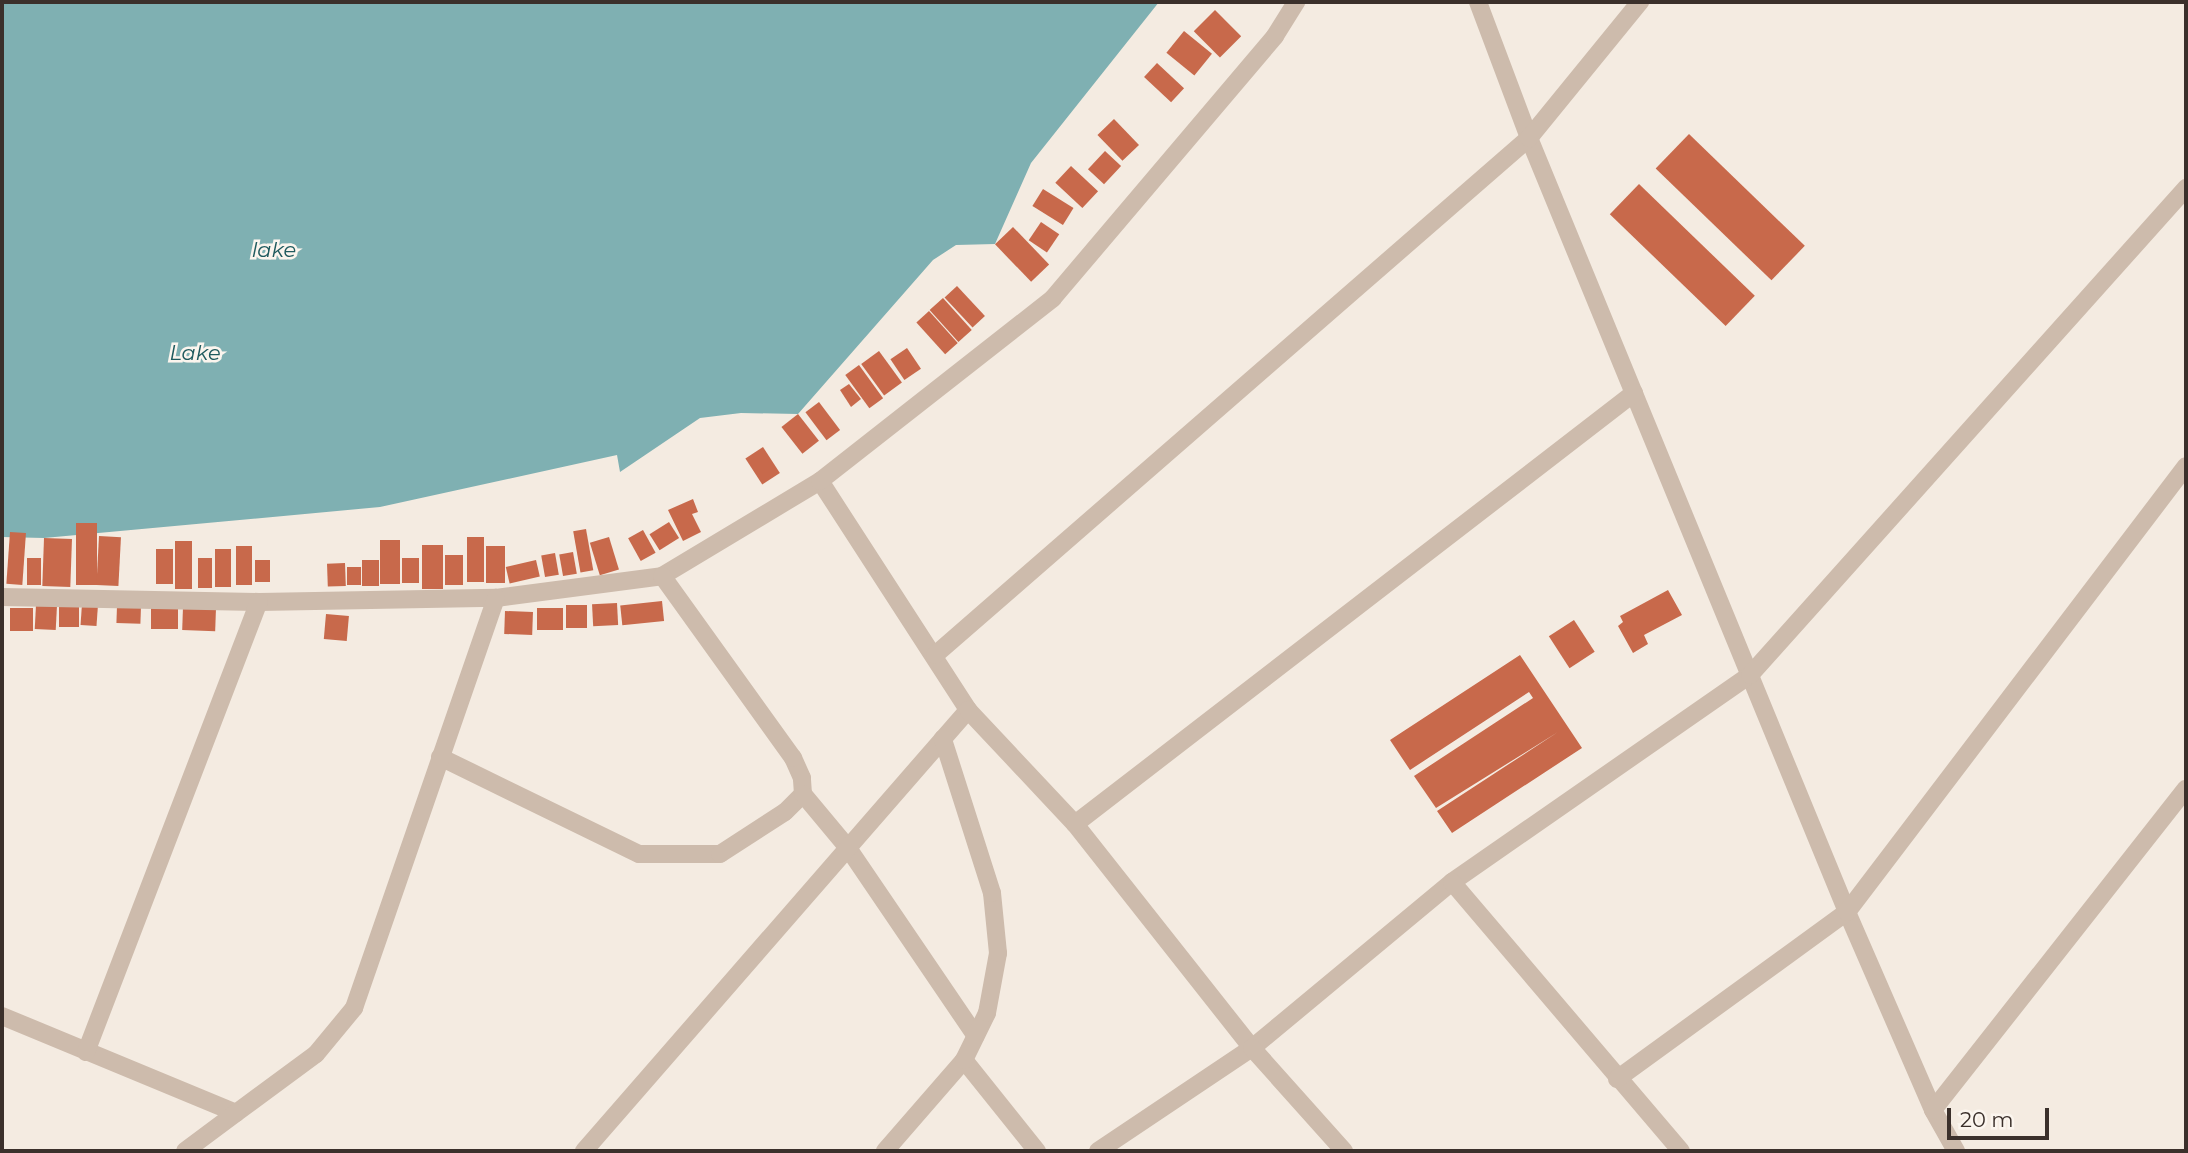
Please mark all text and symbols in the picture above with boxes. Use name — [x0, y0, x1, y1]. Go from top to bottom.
water label: lake — [252, 237, 296, 263]
water label: Lake — [169, 340, 221, 366]
scale bar — [1950, 1094, 2052, 1138]
text: 20 m — [1960, 1107, 2014, 1132]

